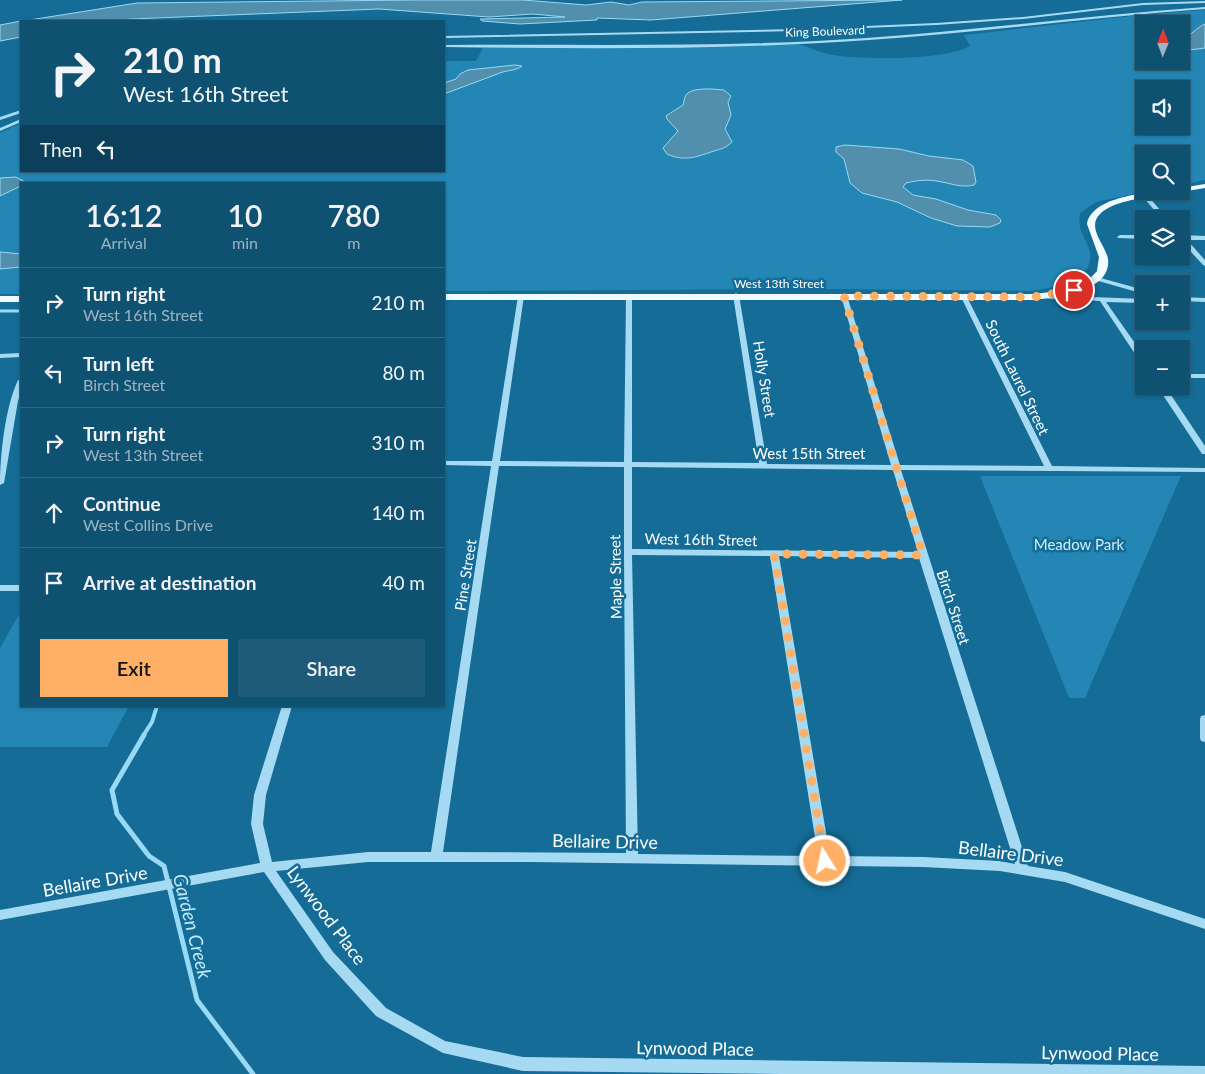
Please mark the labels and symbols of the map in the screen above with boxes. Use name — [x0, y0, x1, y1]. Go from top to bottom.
north arrow — [1135, 15, 1190, 70]
street label: King Boulevard — [785, 22, 865, 40]
pin — [1053, 269, 1095, 311]
street label: West 13th Street — [734, 276, 825, 291]
street label: South Laurel Street — [982, 316, 1054, 438]
street label: Holly Street — [750, 339, 780, 419]
street label: West 15th Street — [753, 444, 866, 462]
street label: West 16th Street — [644, 529, 758, 549]
street label: Maple Street — [605, 534, 625, 619]
park label: Meadow Park — [1034, 535, 1125, 553]
street label: Pine Street — [450, 537, 480, 612]
street label: Birch Street — [934, 568, 975, 647]
street label: Bellaire Drive — [552, 829, 658, 853]
position arrow — [798, 834, 850, 886]
street label: Bellaire Drive — [957, 836, 1065, 870]
street label: Bellaire Drive — [41, 861, 149, 901]
street label: Lynwood Place — [283, 861, 371, 969]
water label: Garden Creek — [169, 871, 217, 982]
street label: Lynwood Place — [636, 1036, 754, 1060]
street label: Lynwood Place — [1041, 1041, 1159, 1065]

